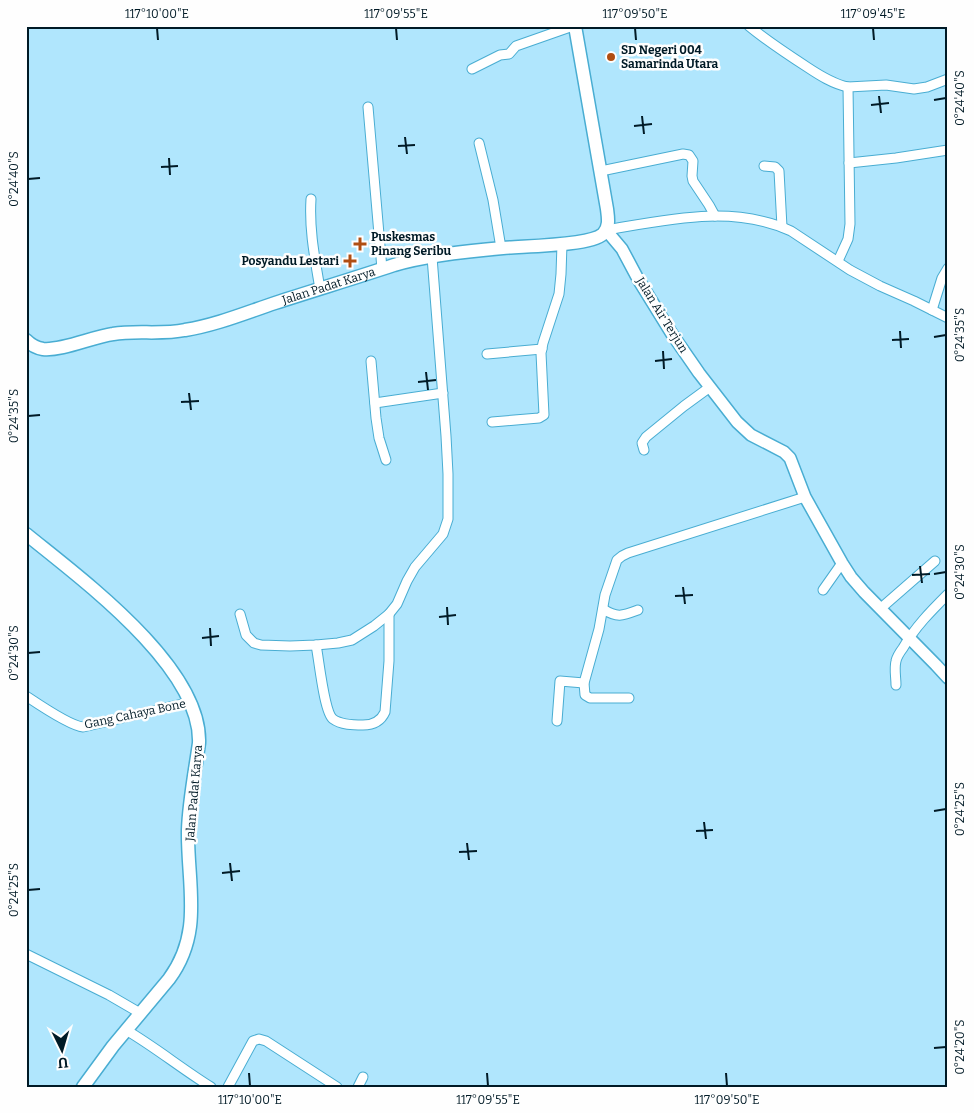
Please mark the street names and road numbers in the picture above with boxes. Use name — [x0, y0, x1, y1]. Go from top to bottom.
street label: Jalan Padat Karya — [280, 265, 377, 308]
street label: Jalan Air Terjun — [633, 274, 691, 356]
street label: Gang Cahaya Bone — [83, 696, 187, 732]
street label: Jalan Padat Karya — [183, 744, 205, 843]

